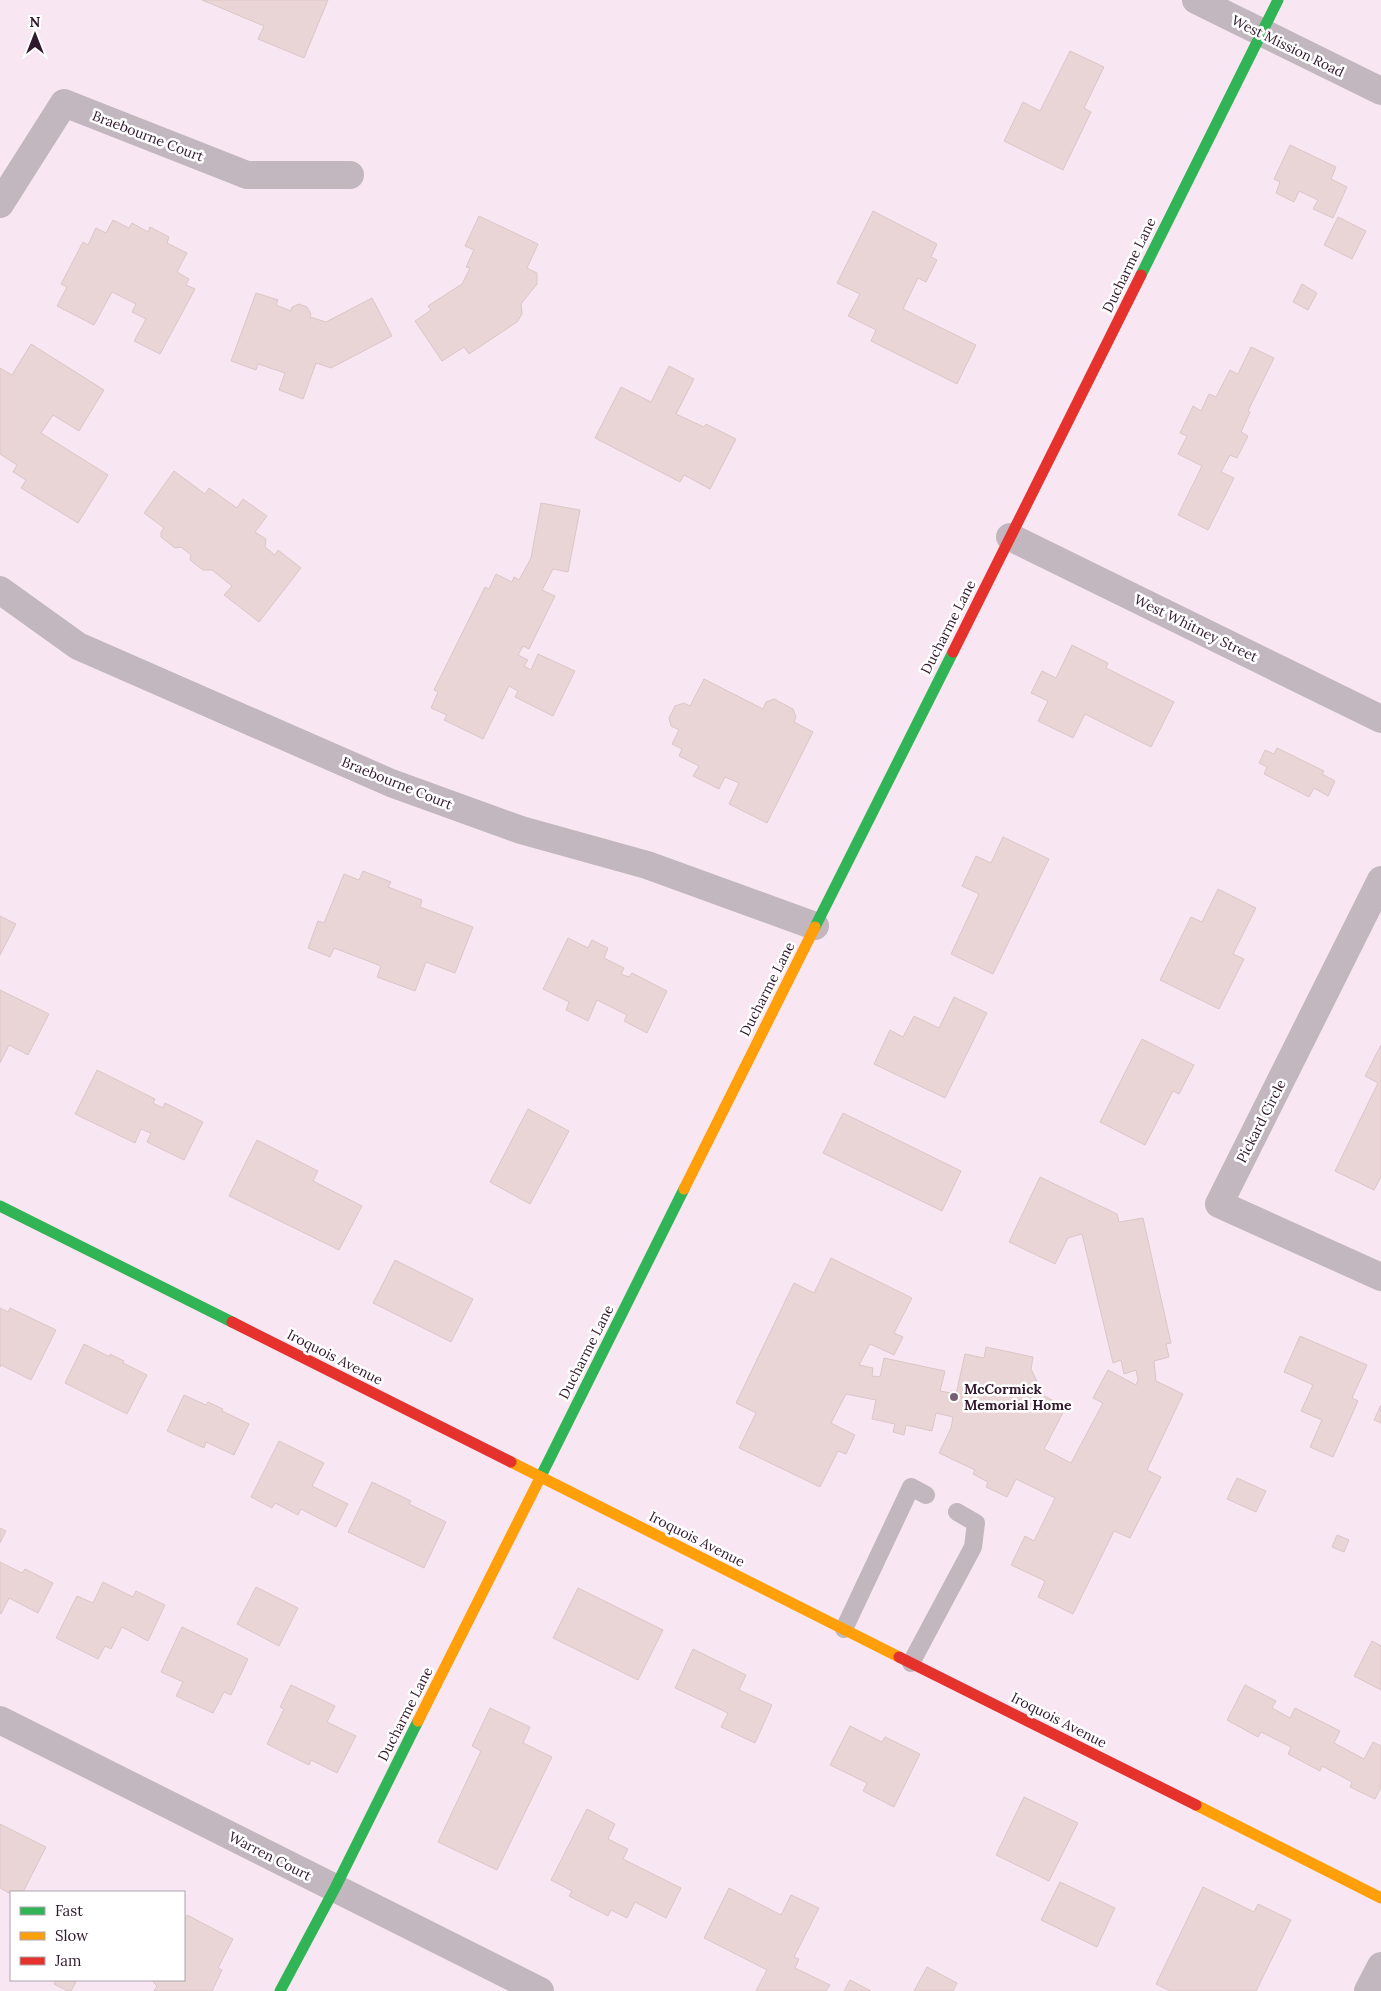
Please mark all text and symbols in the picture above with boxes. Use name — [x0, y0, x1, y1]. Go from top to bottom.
north arrow — [10, 10, 60, 60]
street label: West Mission Road — [1229, 11, 1347, 81]
text: N — [30, 13, 41, 31]
street label: Braebourne Court — [90, 106, 207, 166]
street label: Ducharme Lane — [1098, 214, 1160, 315]
street label: Ducharme Lane — [917, 576, 980, 677]
street label: West Whitney Street — [1131, 590, 1261, 666]
street label: Braebourne Court — [339, 753, 456, 814]
street label: Ducharme Lane — [736, 938, 799, 1039]
street label: Pickard Circle — [1232, 1076, 1290, 1166]
street label: Ducharme Lane — [555, 1301, 618, 1402]
street label: Iroquois Avenue — [284, 1325, 386, 1389]
place label: McCormick Memorial Home — [964, 1380, 1072, 1414]
marker: McCormick Memorial Home — [948, 1391, 960, 1403]
street label: Iroquois Avenue — [646, 1507, 748, 1571]
street label: Ducharme Lane — [374, 1663, 437, 1764]
street label: Iroquois Avenue — [1008, 1688, 1110, 1752]
street label: Warren Court — [226, 1827, 315, 1885]
legend — [10, 1891, 185, 1981]
text: Fast — [55, 1901, 83, 1920]
text: Slow — [55, 1926, 88, 1945]
text: Jam — [54, 1951, 82, 1970]

